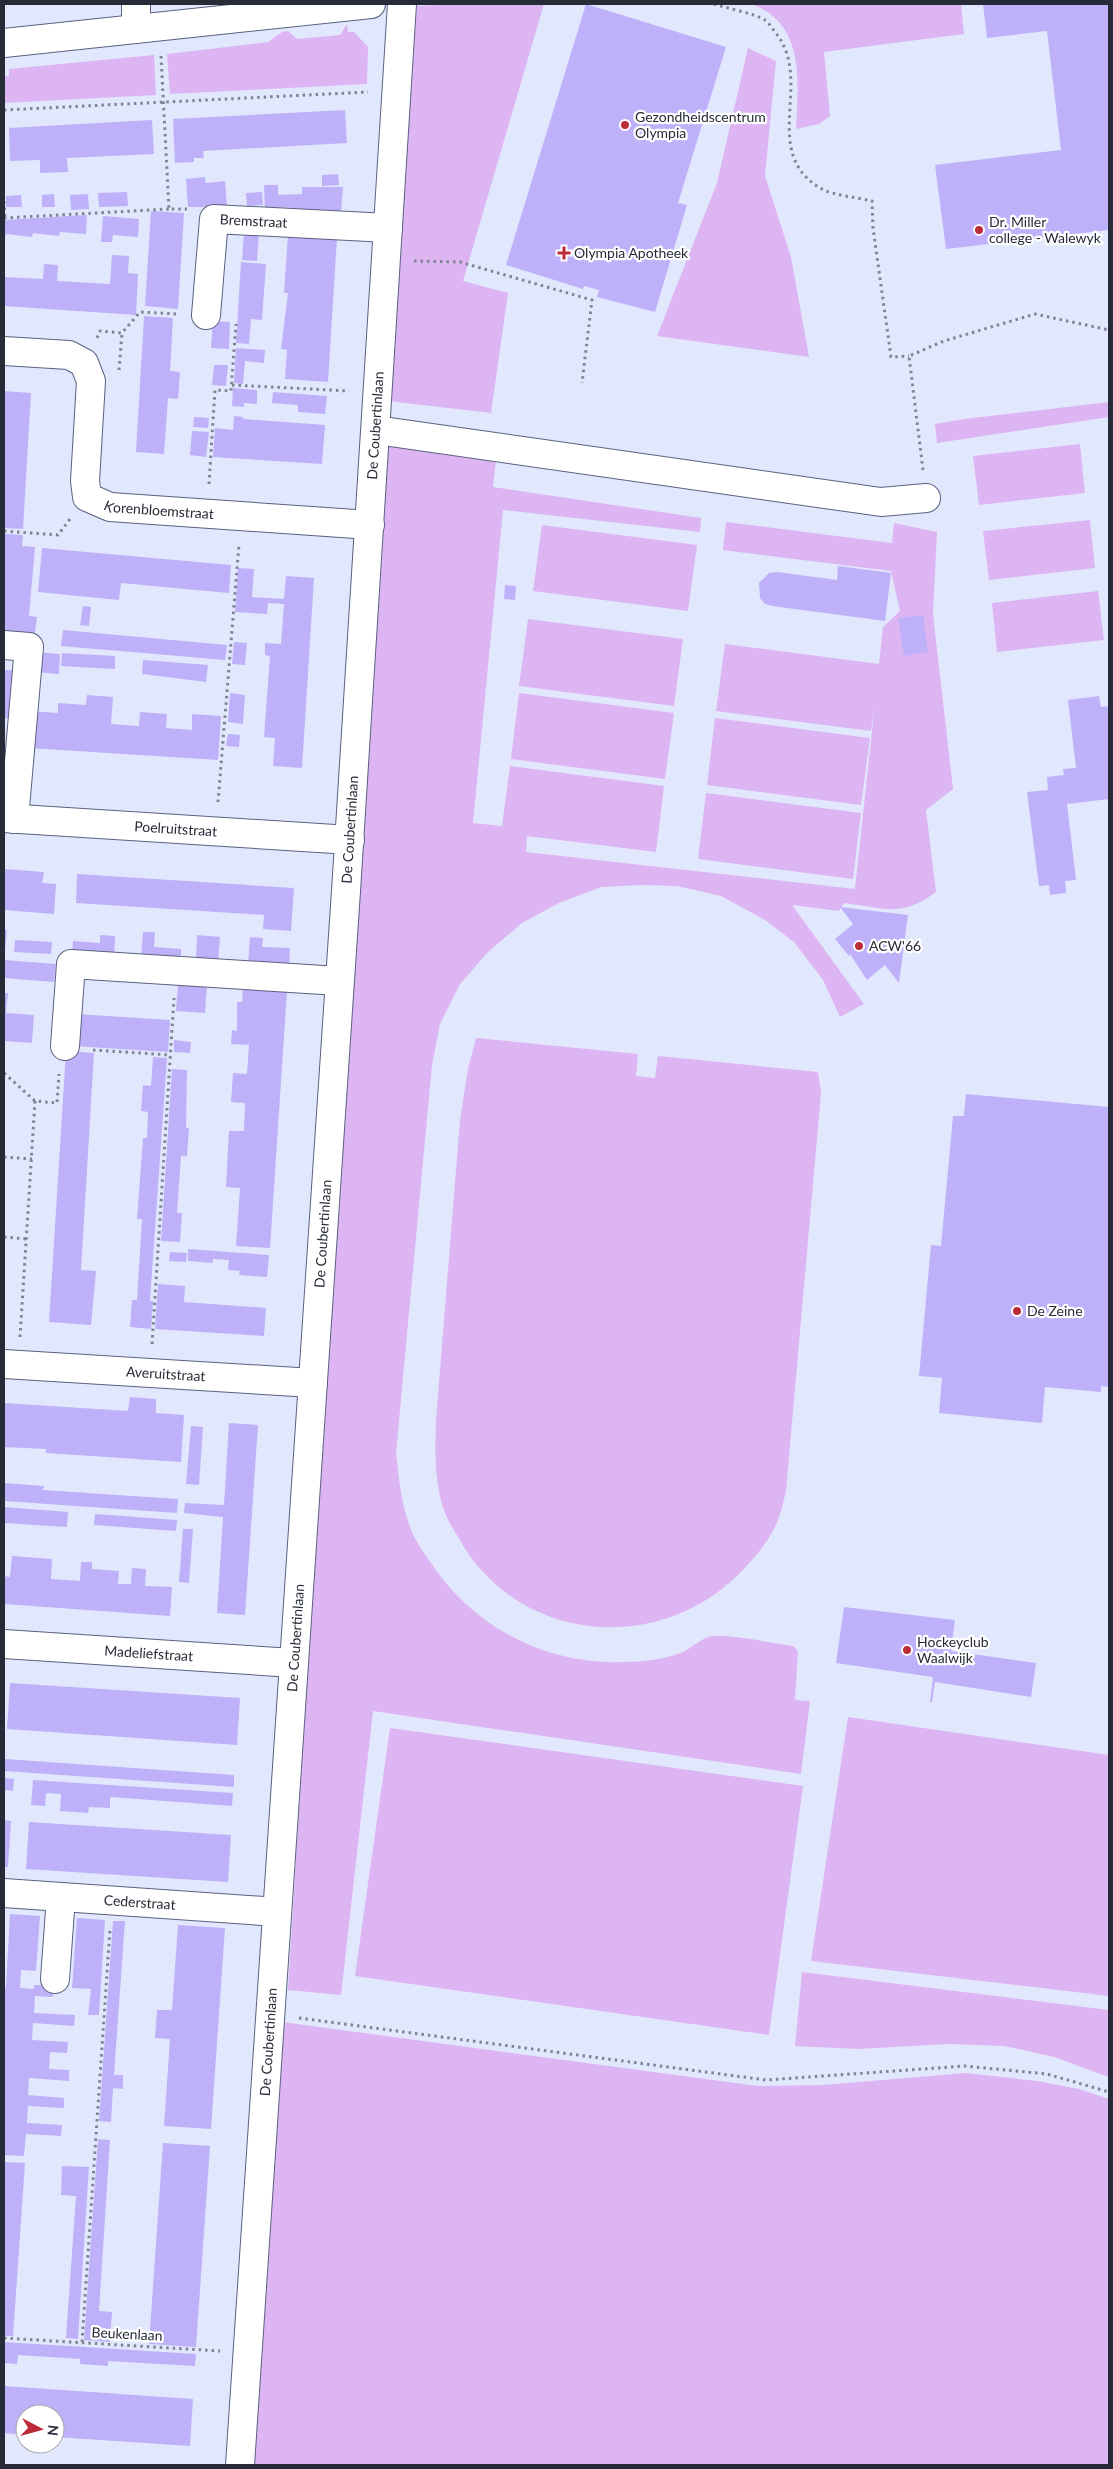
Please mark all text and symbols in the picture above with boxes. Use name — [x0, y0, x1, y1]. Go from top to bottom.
place label: Gezondheidscentrum Olympia — [635, 108, 766, 141]
marker: Gezondheidscentrum Olympia — [619, 119, 631, 131]
street label: Bremstraat — [219, 210, 288, 231]
place label: Dr. Miller college - Walewyk — [989, 213, 1102, 246]
marker: Dr. Miller college - Walewyk — [973, 224, 985, 236]
place label: Olympia Apotheek — [574, 244, 689, 261]
marker: Olympia Apotheek — [558, 247, 570, 259]
street label: De Coubertinlaan — [363, 371, 387, 480]
street label: Korenbloemstraat — [102, 496, 214, 522]
street label: De Coubertinlaan — [337, 775, 361, 884]
street label: Poelruitstraat — [134, 817, 218, 840]
place label: ACW'66 — [869, 937, 921, 954]
marker: ACW'66 — [853, 940, 865, 952]
street label: De Coubertinlaan — [310, 1179, 335, 1288]
place label: De Zeine — [1027, 1302, 1083, 1319]
marker: De Zeine — [1011, 1305, 1023, 1317]
street label: Averuitstraat — [125, 1363, 206, 1384]
street label: De Coubertinlaan — [283, 1583, 307, 1692]
place label: Hockeyclub Waalwijk — [917, 1633, 989, 1666]
street label: Madeliefstraat — [104, 1642, 194, 1664]
marker: Hockeyclub Waalwijk — [901, 1644, 913, 1656]
street label: Cederstraat — [103, 1891, 176, 1913]
street label: De Coubertinlaan — [256, 1987, 280, 2097]
street label: Beukenlaan — [91, 2323, 163, 2344]
north arrow — [15, 2404, 65, 2454]
text: N — [44, 2424, 62, 2437]

